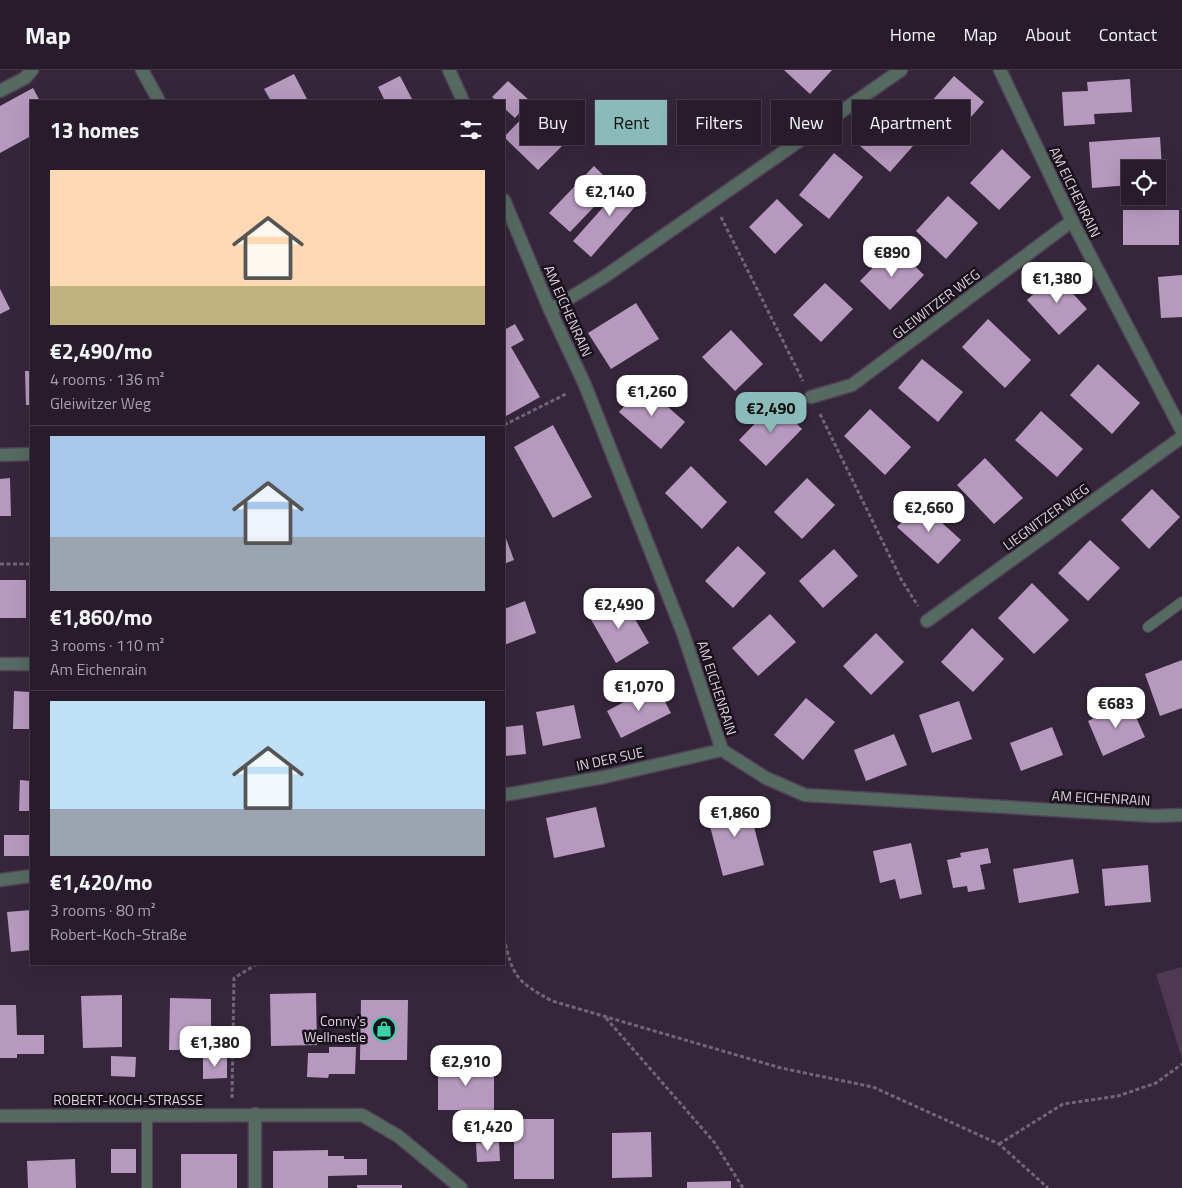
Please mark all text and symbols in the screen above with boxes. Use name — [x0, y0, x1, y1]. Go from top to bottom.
text: Map — [25, 17, 71, 53]
text: Home — [890, 21, 936, 48]
text: Map — [964, 21, 997, 48]
text: About — [1025, 21, 1071, 48]
text: Contact — [1099, 21, 1157, 48]
chip: Buy — [520, 100, 585, 145]
chip: Rent — [595, 100, 667, 145]
chip: Filters — [677, 100, 761, 145]
chip: New — [771, 100, 842, 145]
chip: Apartment — [852, 100, 970, 145]
text: 13 homes — [50, 114, 139, 146]
icon: filters — [457, 116, 485, 144]
street label: AM EICHENRAIN — [1044, 143, 1106, 241]
map controls — [1121, 160, 1166, 205]
button: locate — [1121, 160, 1166, 205]
pin: €2,140 — [569, 174, 651, 217]
text: €2,140 — [585, 179, 635, 203]
icon: home — [223, 203, 313, 293]
pin: €890 — [862, 236, 922, 278]
text: €890 — [874, 240, 910, 264]
street label: AM EICHENRAIN — [539, 262, 598, 360]
pin: €1,380 — [1016, 262, 1098, 304]
street label: GLEIWITZER WEG — [887, 264, 984, 344]
text: €1,380 — [1032, 266, 1082, 290]
text: €2,490/mo — [50, 335, 152, 367]
text: 4 rooms · 136 m² — [50, 367, 164, 391]
pin: €1,260 — [611, 374, 693, 417]
text: €1,260 — [627, 379, 677, 403]
text: Gleiwitzer Weg — [50, 391, 151, 415]
pin: €2,490 — [730, 392, 812, 434]
text: €2,490 — [746, 396, 796, 420]
icon: home — [223, 468, 313, 558]
street label: LIEGNITZER WEG — [998, 478, 1093, 555]
pin: €2,660 — [888, 490, 970, 533]
text: €2,660 — [904, 495, 954, 519]
pin: €2,490 — [578, 588, 660, 630]
text: €2,490 — [594, 592, 644, 616]
text: €1,860/mo — [50, 601, 152, 633]
text: 3 rooms · 110 m² — [50, 633, 164, 657]
street label: AM EICHENRAIN — [692, 638, 743, 738]
text: Am Eichenrain — [50, 657, 147, 681]
pin: €1,070 — [598, 670, 680, 712]
text: €1,070 — [614, 674, 664, 698]
pin: €683 — [1086, 686, 1146, 729]
text: €683 — [1098, 691, 1134, 715]
icon: home — [223, 733, 313, 823]
street label: IN DER SUE — [574, 741, 646, 776]
street label: AM EICHENRAIN — [1051, 784, 1151, 811]
pin: €1,860 — [694, 796, 776, 838]
text: €1,860 — [710, 800, 760, 824]
text: €1,420/mo — [50, 866, 152, 898]
text: 3 rooms · 80 m² — [50, 898, 155, 922]
text: Robert-Koch-Straße — [50, 922, 187, 946]
place label: Conny's Wellnestle — [304, 1010, 366, 1047]
shop icon: Conny's Wellnestle — [371, 1016, 397, 1042]
pin: €1,380 — [174, 1026, 256, 1068]
text: €1,380 — [190, 1030, 240, 1054]
pin: €2,910 — [425, 1044, 507, 1087]
text: €2,910 — [441, 1049, 491, 1073]
street label: ROBERT-KOCH-STRASSE — [53, 1089, 203, 1110]
pin: €1,420 — [447, 1110, 529, 1152]
text: €1,420 — [463, 1114, 513, 1138]

